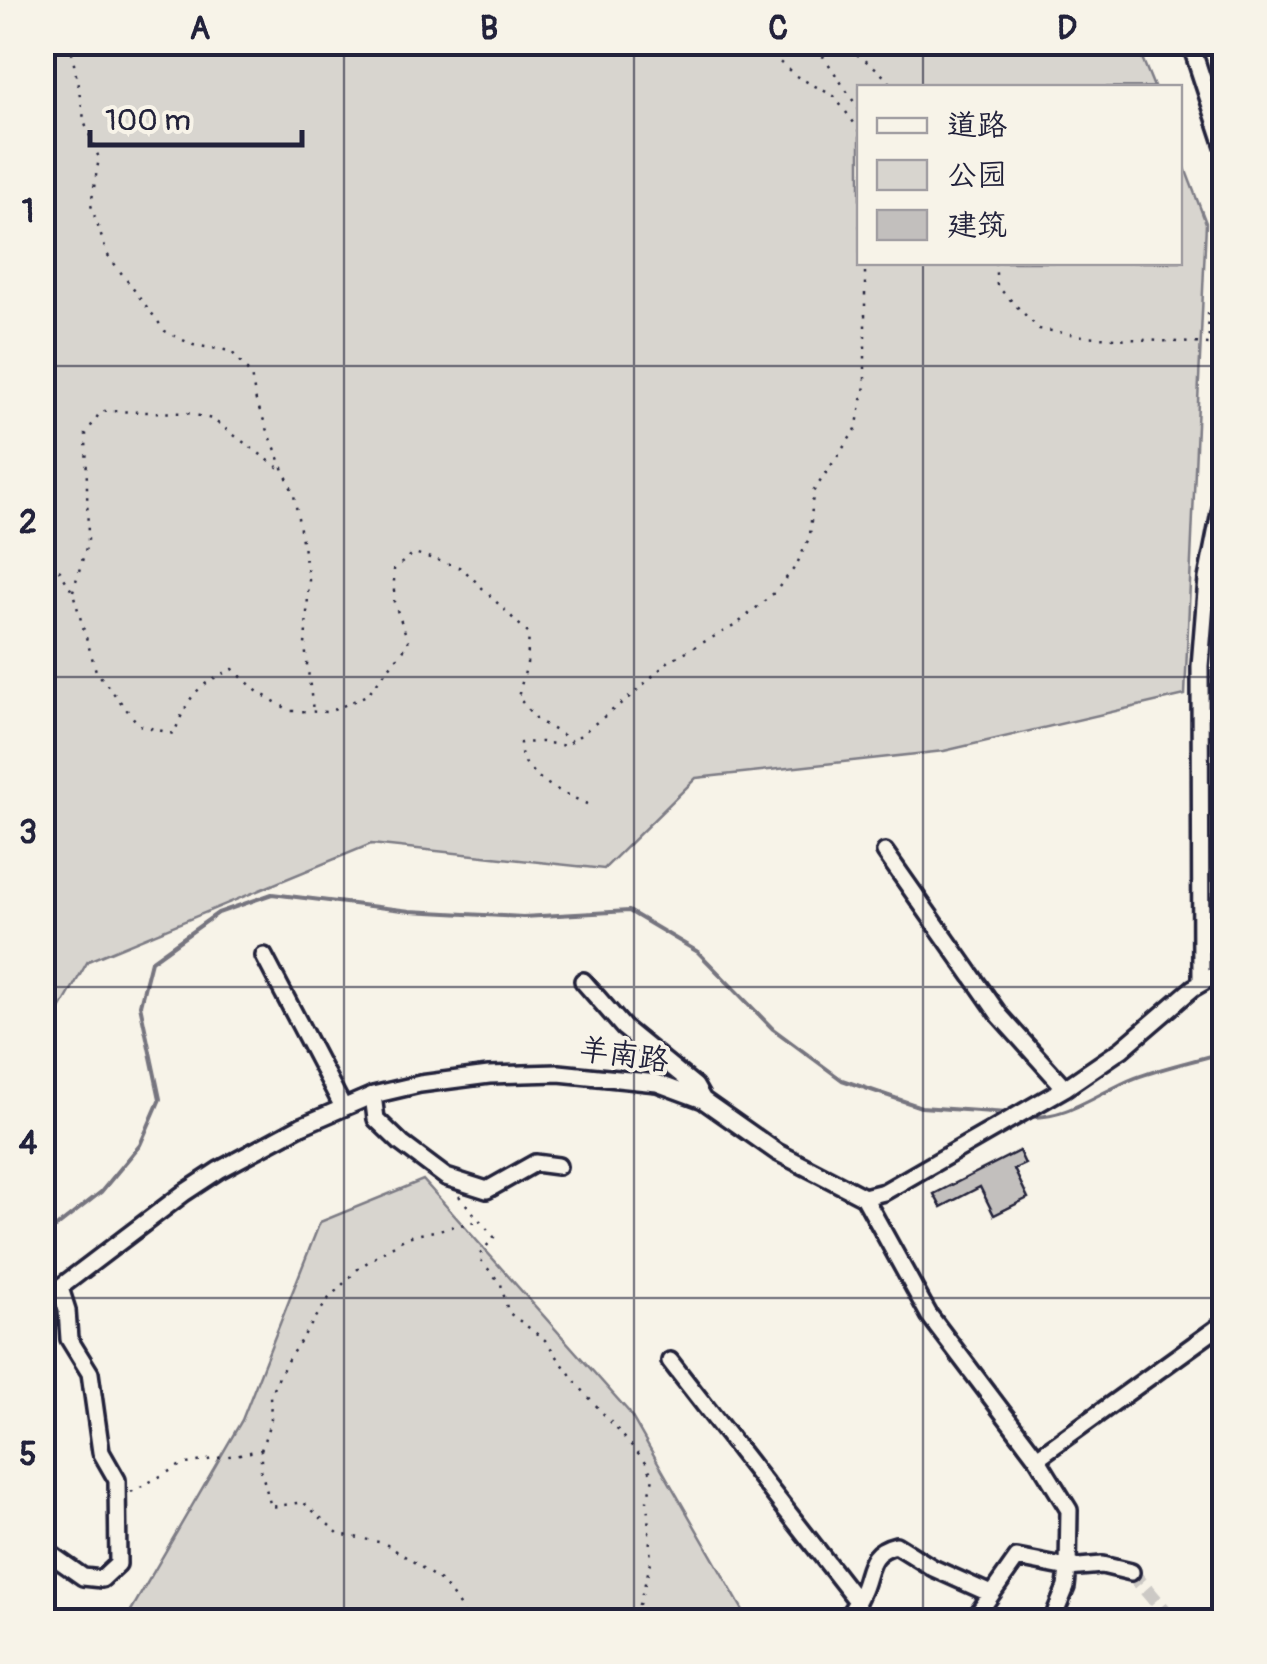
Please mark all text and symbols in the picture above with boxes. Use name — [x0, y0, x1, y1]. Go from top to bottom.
text: A — [190, 9, 211, 49]
text: B — [480, 9, 498, 49]
text: C — [768, 9, 788, 49]
text: D — [1057, 9, 1077, 49]
scale bar — [90, 85, 302, 147]
legend — [857, 85, 1182, 265]
text: 100 m — [105, 102, 191, 139]
text: 道路 — [947, 107, 1007, 144]
text: 公园 — [947, 157, 1007, 194]
text: 1 — [22, 192, 34, 232]
text: 建筑 — [947, 207, 1007, 244]
text: 2 — [19, 503, 37, 543]
text: 3 — [19, 813, 37, 853]
street label: 羊南路 — [577, 1030, 671, 1080]
text: 4 — [19, 1124, 38, 1164]
text: 5 — [19, 1435, 37, 1475]

